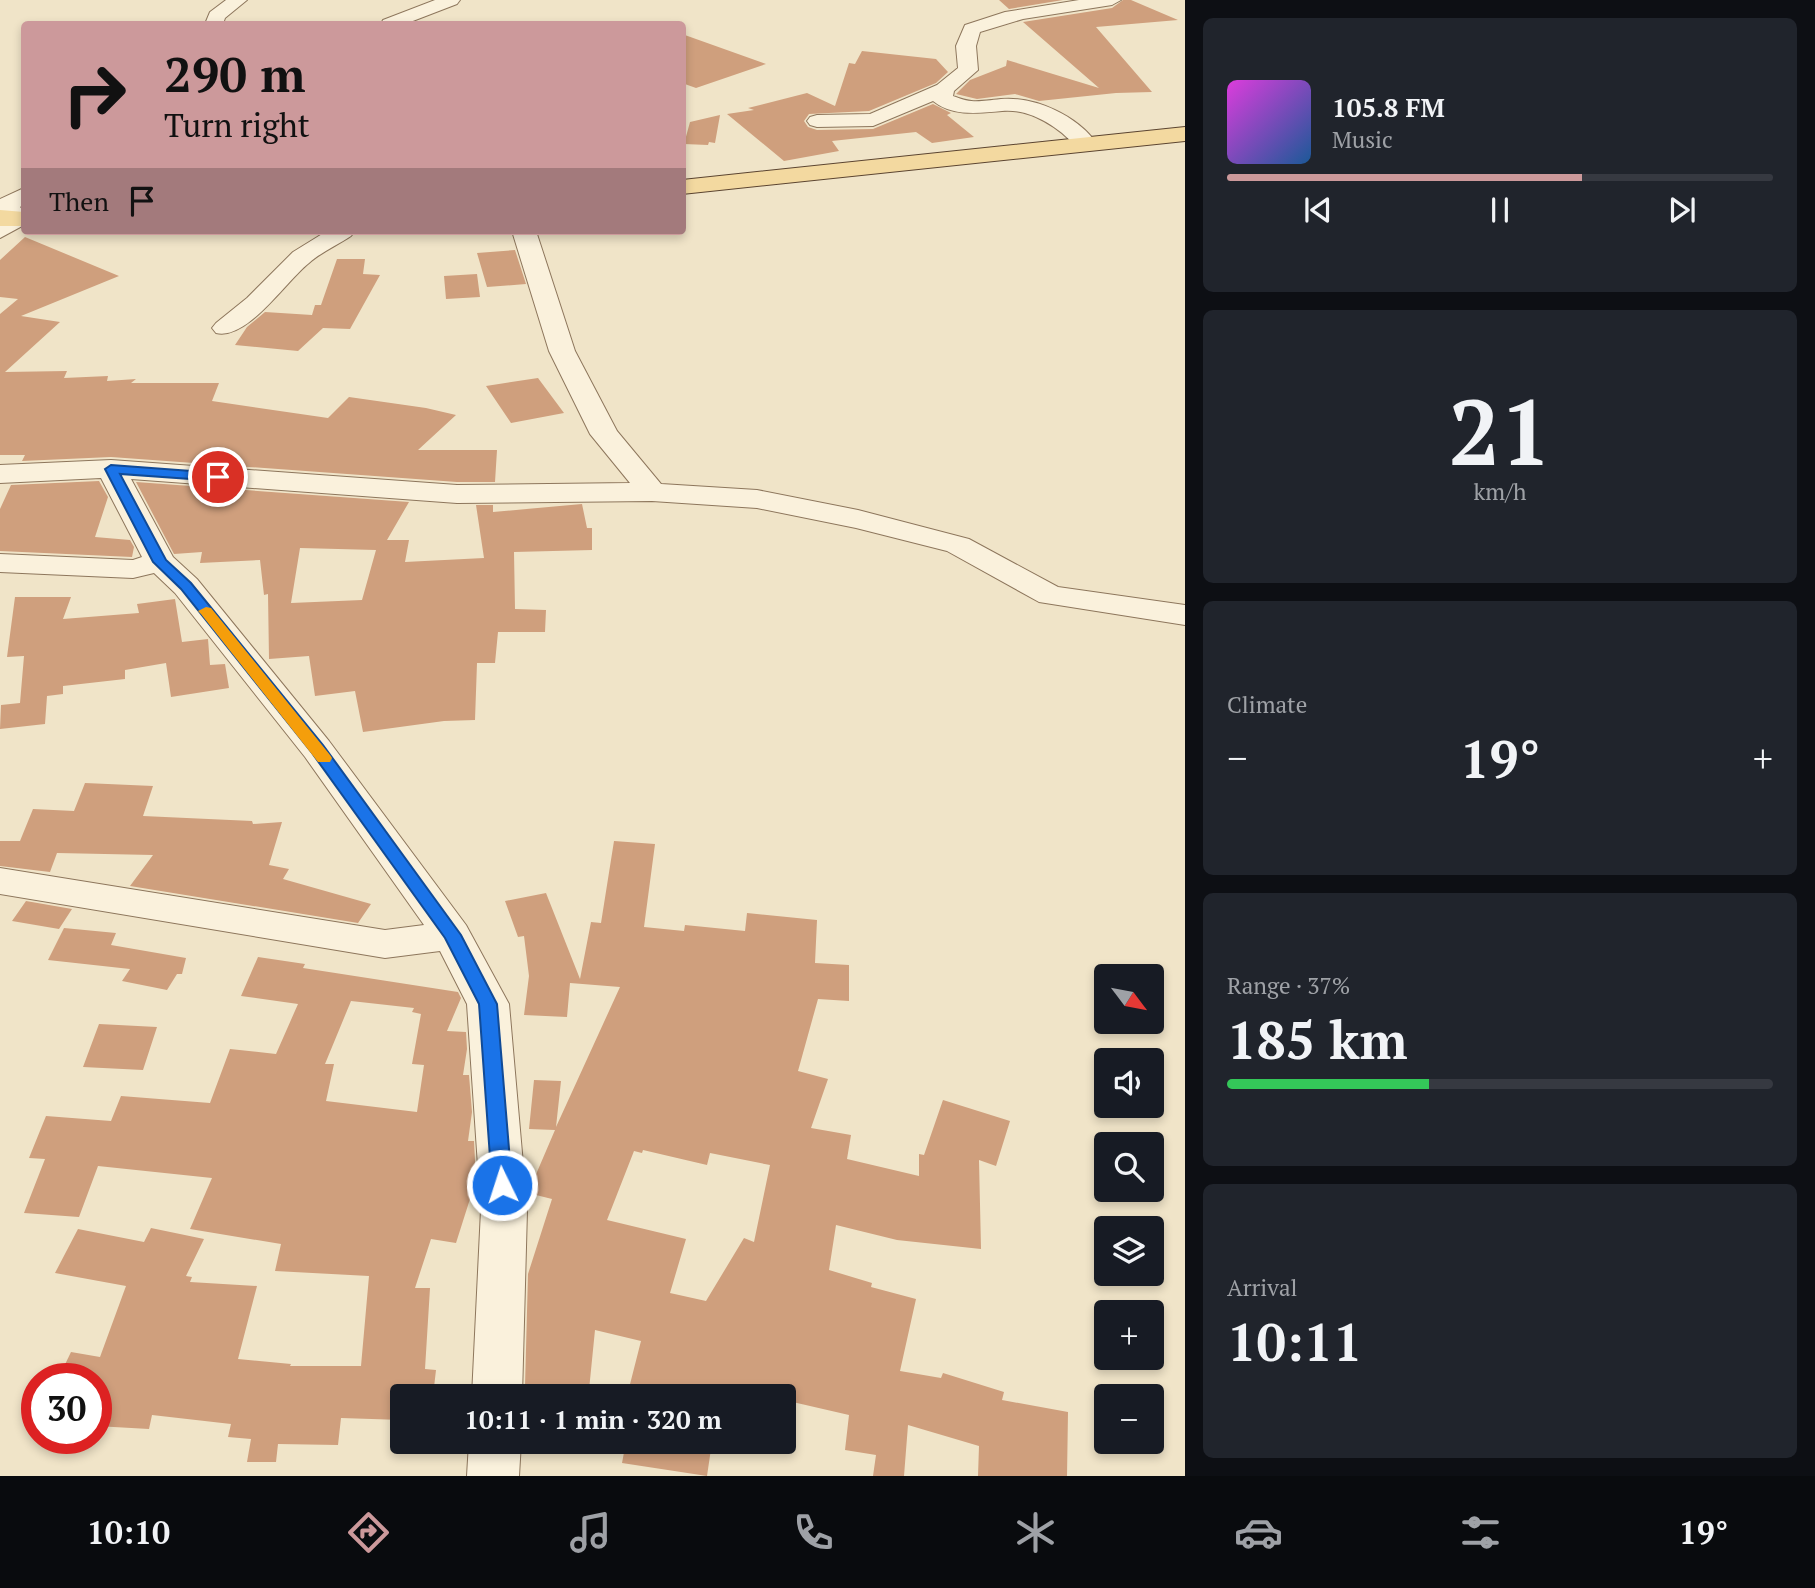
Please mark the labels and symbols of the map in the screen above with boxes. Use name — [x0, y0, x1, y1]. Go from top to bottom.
pin — [188, 447, 248, 507]
north arrow — [1094, 964, 1164, 1034]
position arrow — [465, 1148, 539, 1222]
speed limit sign: 30 — [21, 1363, 112, 1454]

